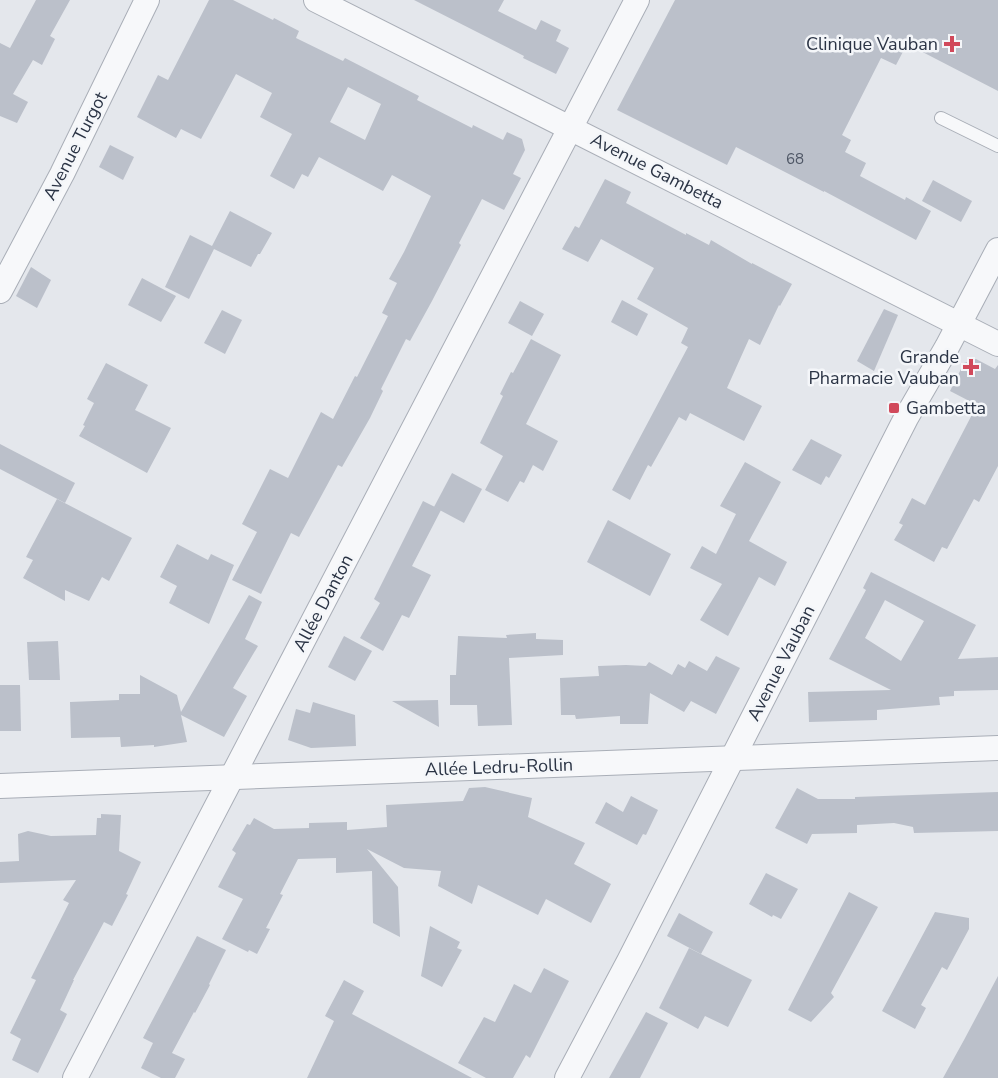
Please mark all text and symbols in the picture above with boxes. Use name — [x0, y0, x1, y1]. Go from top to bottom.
place label: Clinique Vauban — [806, 32, 938, 56]
marker: Clinique Vauban — [943, 35, 961, 53]
street label: Avenue Turgot — [37, 87, 113, 204]
street label: Avenue Gambetta — [587, 127, 727, 215]
house number: 68 — [786, 149, 804, 169]
place label: Grande Pharmacie Vauban — [808, 345, 959, 390]
marker: Grande Pharmacie Vauban — [964, 360, 978, 374]
place label: Gambetta — [906, 396, 986, 420]
marker: Gambetta — [887, 401, 901, 415]
street label: Allée Danton — [287, 550, 359, 656]
street label: Avenue Vauban — [741, 601, 821, 725]
street label: Allée Ledru-Rollin — [424, 752, 574, 782]

